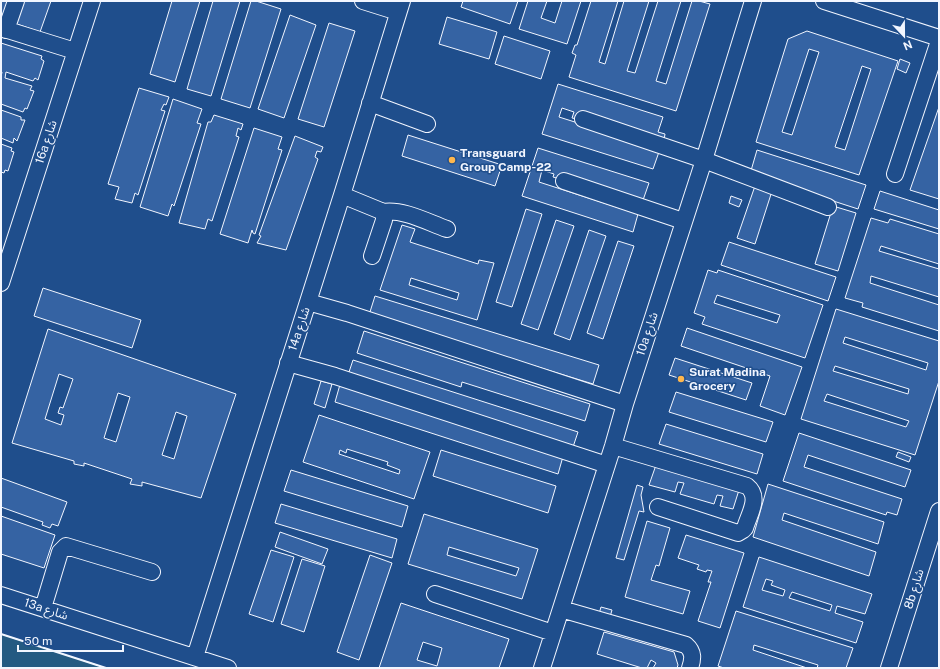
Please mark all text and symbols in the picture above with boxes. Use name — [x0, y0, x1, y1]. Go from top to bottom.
north arrow — [884, 16, 924, 56]
text: N — [902, 38, 914, 52]
street label: 16a شارع — [32, 118, 62, 166]
place label: Transguard Group Camp-22 — [460, 146, 552, 174]
marker: Transguard Group Camp-22 — [447, 155, 457, 165]
street label: 14a شارع — [285, 305, 315, 353]
street label: 10a شارع — [633, 310, 663, 358]
place label: Surat Madina Grocery — [689, 365, 766, 393]
marker: Surat Madina Grocery — [676, 374, 686, 384]
street label: 8b شارع — [901, 567, 929, 611]
street label: 13a شارع — [22, 595, 70, 625]
scale bar — [18, 627, 123, 653]
text: 50 m — [24, 634, 52, 648]

